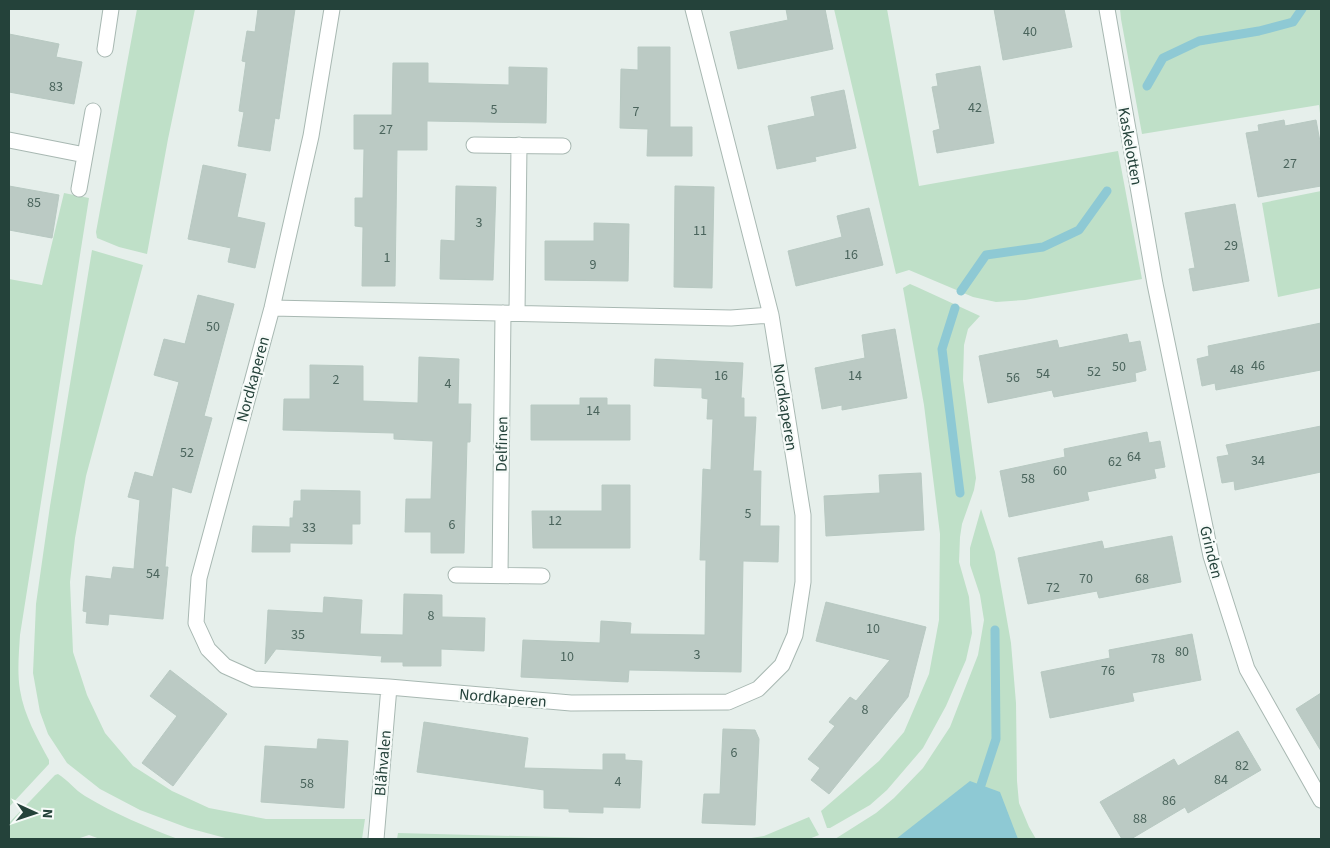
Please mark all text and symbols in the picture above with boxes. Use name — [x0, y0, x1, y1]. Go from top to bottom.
house number: 40 — [1023, 22, 1037, 42]
house number: 83 — [49, 77, 63, 97]
house number: 42 — [968, 98, 982, 118]
house number: 5 — [491, 100, 498, 120]
house number: 7 — [633, 102, 640, 122]
street label: Kaskelotten — [1112, 105, 1148, 187]
house number: 27 — [379, 120, 393, 140]
house number: 27 — [1283, 154, 1297, 174]
house number: 85 — [27, 193, 41, 213]
house number: 3 — [476, 213, 483, 233]
house number: 11 — [693, 221, 707, 241]
house number: 29 — [1224, 236, 1238, 256]
house number: 16 — [844, 245, 858, 265]
house number: 1 — [384, 248, 391, 268]
house number: 9 — [590, 255, 597, 275]
house number: 50 — [206, 317, 220, 337]
street label: Nordkaperen — [231, 334, 275, 425]
house number: 46 — [1251, 356, 1265, 376]
house number: 50 — [1112, 357, 1126, 377]
house number: 48 — [1230, 360, 1244, 380]
street label: Nordkaperen — [767, 362, 803, 452]
house number: 52 — [1087, 362, 1101, 382]
house number: 54 — [1036, 364, 1050, 384]
house number: 16 — [714, 366, 728, 386]
house number: 14 — [848, 366, 862, 386]
house number: 56 — [1006, 368, 1020, 388]
house number: 2 — [333, 370, 340, 390]
house number: 4 — [445, 374, 452, 394]
house number: 14 — [586, 401, 600, 421]
street label: Delfinen — [491, 416, 513, 472]
house number: 52 — [180, 443, 194, 463]
house number: 64 — [1127, 447, 1141, 467]
house number: 34 — [1251, 451, 1265, 471]
house number: 62 — [1108, 452, 1122, 472]
house number: 60 — [1053, 461, 1067, 481]
house number: 58 — [1021, 469, 1035, 489]
house number: 5 — [745, 504, 752, 524]
house number: 12 — [548, 511, 562, 531]
house number: 6 — [449, 515, 456, 535]
house number: 33 — [302, 518, 316, 538]
street label: Grinden — [1194, 524, 1228, 581]
house number: 54 — [146, 564, 160, 584]
house number: 70 — [1079, 569, 1093, 589]
house number: 68 — [1135, 569, 1149, 589]
house number: 72 — [1046, 578, 1060, 598]
house number: 8 — [428, 606, 435, 626]
house number: 10 — [866, 619, 880, 639]
house number: 35 — [291, 625, 305, 645]
house number: 80 — [1175, 642, 1189, 662]
house number: 3 — [694, 645, 701, 665]
house number: 10 — [560, 647, 574, 667]
house number: 78 — [1151, 649, 1165, 669]
house number: 76 — [1101, 661, 1115, 681]
street label: Nordkaperen — [458, 683, 548, 713]
house number: 8 — [862, 700, 869, 720]
street label: Blåhvalen — [369, 729, 397, 797]
house number: 6 — [731, 743, 738, 763]
house number: 82 — [1235, 756, 1249, 776]
house number: 84 — [1214, 770, 1228, 790]
house number: 4 — [615, 772, 622, 792]
house number: 58 — [300, 774, 314, 794]
north arrow — [10, 788, 60, 838]
house number: 86 — [1162, 791, 1176, 811]
text: N — [37, 808, 57, 819]
house number: 88 — [1133, 809, 1147, 829]

